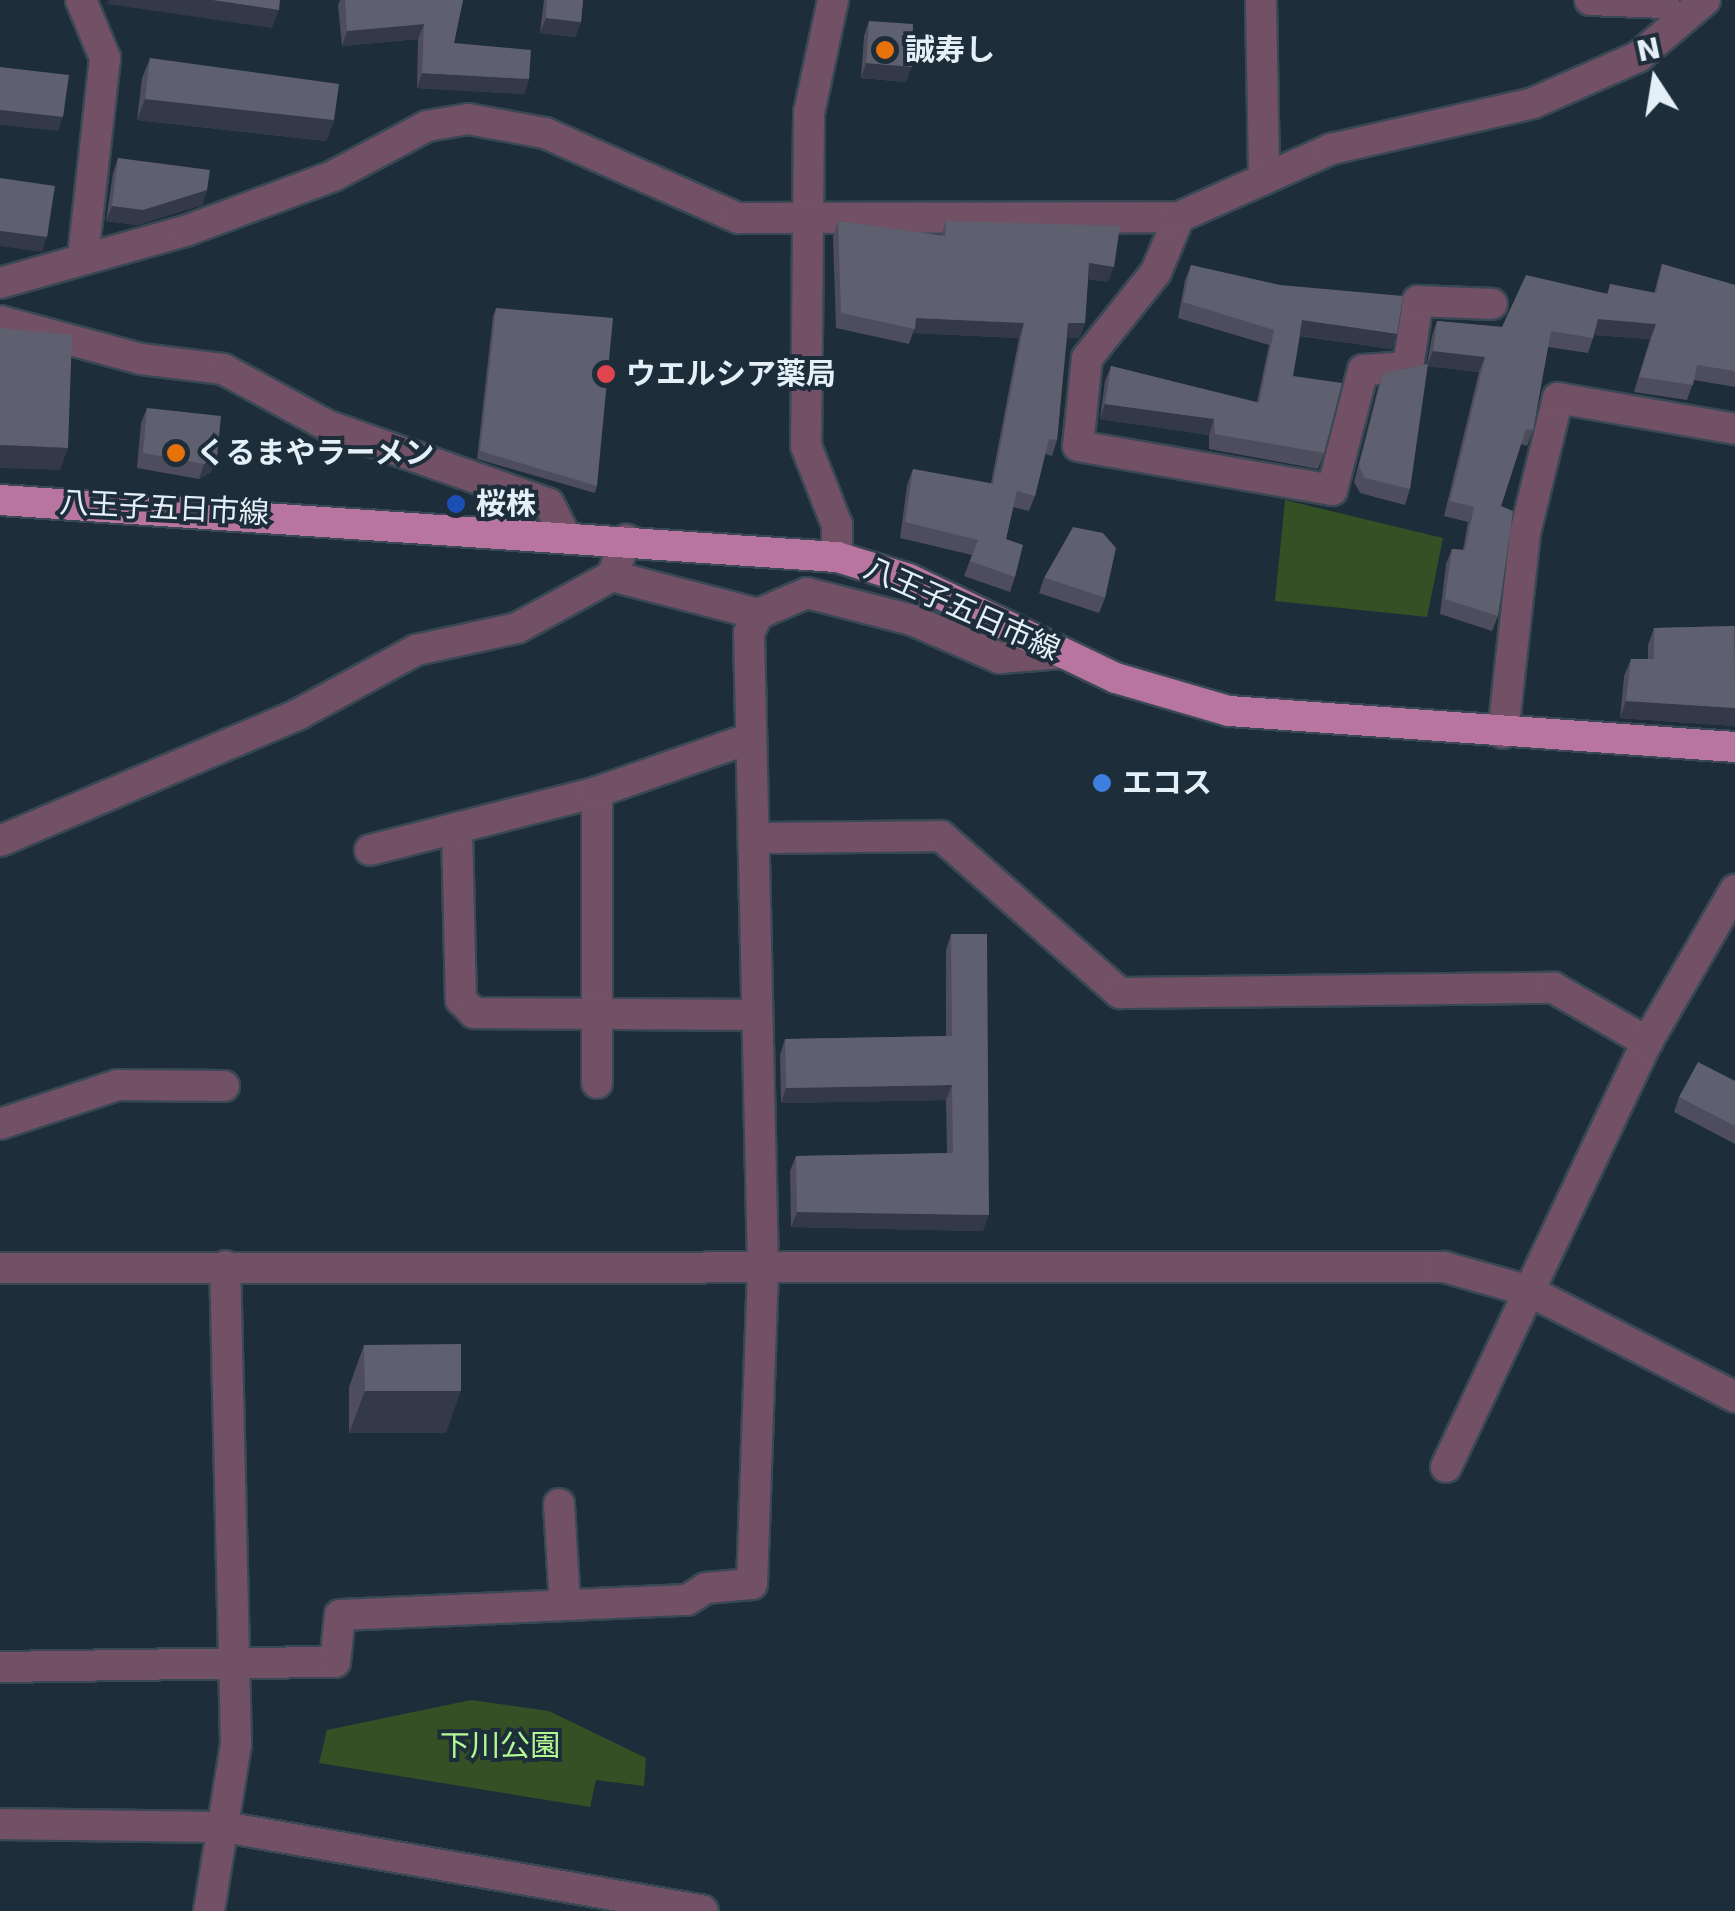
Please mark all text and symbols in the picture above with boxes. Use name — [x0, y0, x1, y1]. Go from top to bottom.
north arrow — [1605, 30, 1705, 130]
place label: 誠寿し — [905, 32, 995, 68]
text: N — [1634, 32, 1664, 69]
marker: 誠寿し — [874, 39, 896, 61]
place label: ウエルシア薬局 — [626, 356, 836, 392]
marker: ウエルシア薬局 — [595, 363, 617, 385]
place label: くるまやラーメン — [196, 435, 436, 471]
marker: くるまやラーメン — [165, 442, 187, 464]
street label: 八王子五日市線 — [58, 485, 270, 531]
place label: 桜株 — [476, 486, 536, 522]
marker: 桜株 — [445, 493, 467, 515]
street label: 八王子五日市線 — [859, 550, 1065, 668]
place label: エコス — [1122, 765, 1212, 801]
marker: エコス — [1091, 772, 1113, 794]
park label: 下川公園 — [440, 1728, 560, 1764]

